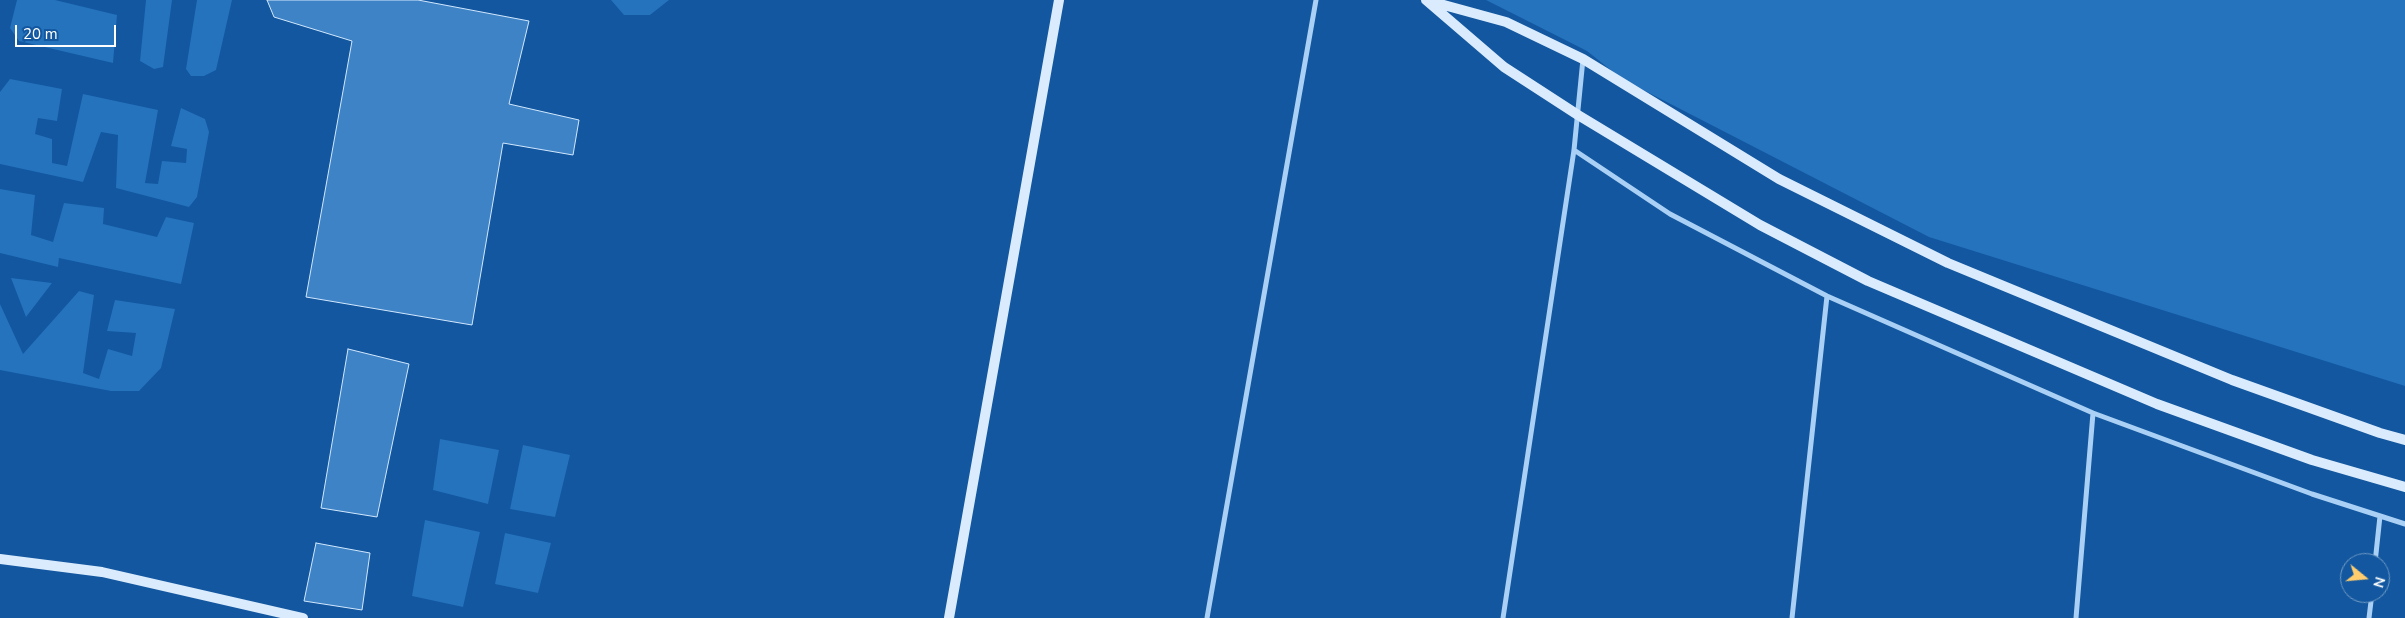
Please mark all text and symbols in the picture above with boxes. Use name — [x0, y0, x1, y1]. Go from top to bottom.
scale bar — [18, 15, 119, 47]
text: 20 m — [23, 24, 58, 44]
north arrow — [2340, 553, 2390, 603]
text: N — [2368, 574, 2389, 590]

